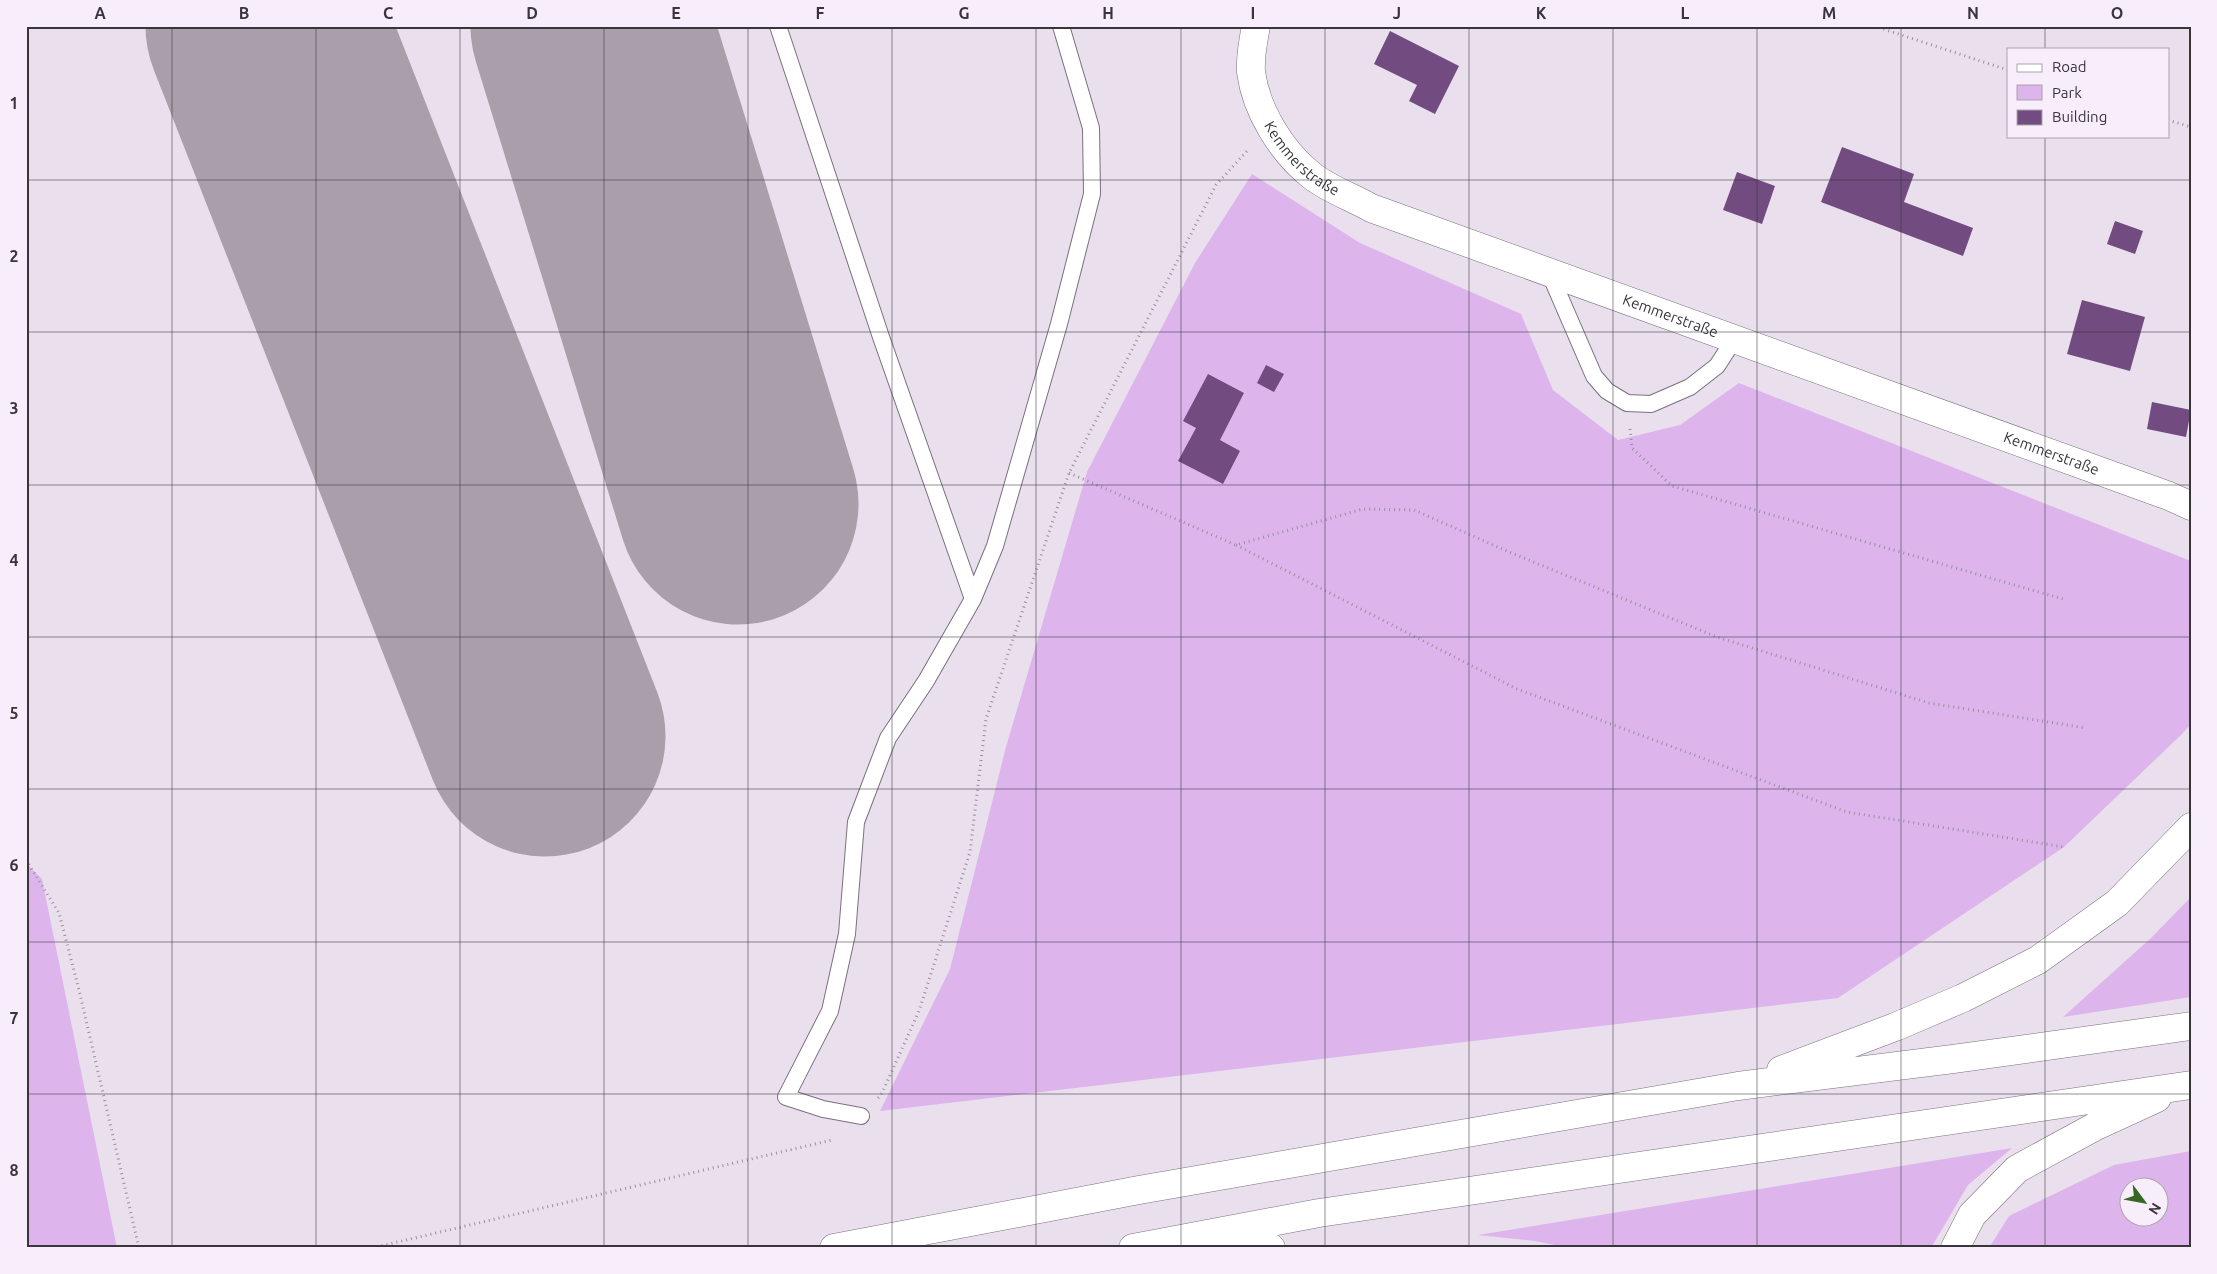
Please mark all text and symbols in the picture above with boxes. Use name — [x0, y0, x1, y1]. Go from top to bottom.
text: A — [94, 4, 106, 22]
text: B — [239, 4, 249, 22]
text: C — [383, 4, 393, 22]
text: D — [526, 4, 538, 22]
text: E — [671, 4, 681, 22]
text: F — [816, 4, 825, 22]
text: G — [958, 4, 970, 22]
text: H — [1102, 4, 1114, 22]
text: I — [1251, 4, 1255, 22]
text: J — [1393, 4, 1401, 22]
text: K — [1536, 4, 1547, 22]
text: L — [1681, 4, 1690, 22]
text: M — [1822, 4, 1836, 22]
text: N — [1967, 4, 1979, 22]
text: O — [2111, 4, 2123, 22]
legend — [2007, 48, 2170, 138]
text: Road — [2052, 58, 2087, 75]
text: Park — [2052, 84, 2082, 101]
text: 1 — [9, 94, 19, 112]
text: Building — [2052, 108, 2107, 125]
street label: Kemmerstraße — [1261, 118, 1342, 199]
text: 2 — [9, 247, 19, 265]
street label: Kemmerstraße — [1620, 291, 1721, 341]
text: 3 — [9, 399, 19, 417]
street label: Kemmerstraße — [2001, 428, 2101, 478]
text: 4 — [9, 551, 19, 569]
text: 5 — [9, 704, 19, 722]
text: 6 — [9, 856, 19, 874]
text: 7 — [9, 1009, 19, 1027]
text: 8 — [9, 1161, 19, 1179]
north arrow — [2120, 1176, 2170, 1226]
text: N — [2145, 1200, 2165, 1218]

